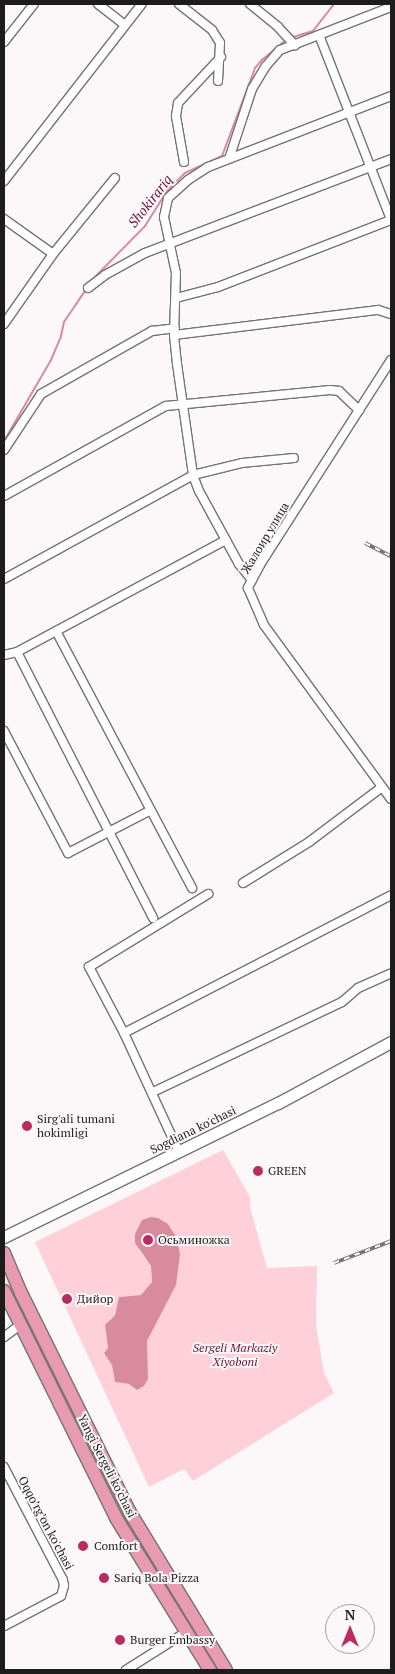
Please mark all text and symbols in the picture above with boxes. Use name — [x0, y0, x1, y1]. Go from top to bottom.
water label: Shokirariq — [124, 171, 176, 231]
street label: Жалоир улица — [238, 500, 292, 576]
street label: Sogdiana ko'chasi — [148, 1103, 238, 1157]
place label: Sirg'ali tumani hokimligi — [37, 1112, 115, 1140]
marker: Sirg'ali tumani hokimligi — [21, 1120, 33, 1132]
place label: GREEN — [268, 1164, 307, 1178]
marker: GREEN — [252, 1165, 264, 1177]
place label: Осьминожка — [158, 1233, 230, 1247]
marker: Осьминожка — [142, 1234, 154, 1246]
place label: Дийор — [77, 1292, 113, 1306]
marker: Дийор — [61, 1293, 73, 1305]
park label: Sergeli Markaziy Xiyoboni — [193, 1341, 277, 1369]
street label: Yangi Sergeli ko'chasi — [75, 1412, 139, 1520]
street label: Oqqo’rg’on ko'chasi — [15, 1474, 77, 1572]
marker: Comfort — [76, 1539, 90, 1553]
place label: Comfort — [94, 1539, 138, 1553]
place label: Sariq Bola Pizza — [114, 1571, 199, 1585]
marker: Sariq Bola Pizza — [98, 1572, 110, 1584]
north arrow — [325, 1604, 375, 1654]
text: N — [345, 1605, 355, 1624]
place label: Burger Embassy — [130, 1633, 215, 1647]
marker: Burger Embassy — [114, 1634, 126, 1646]

